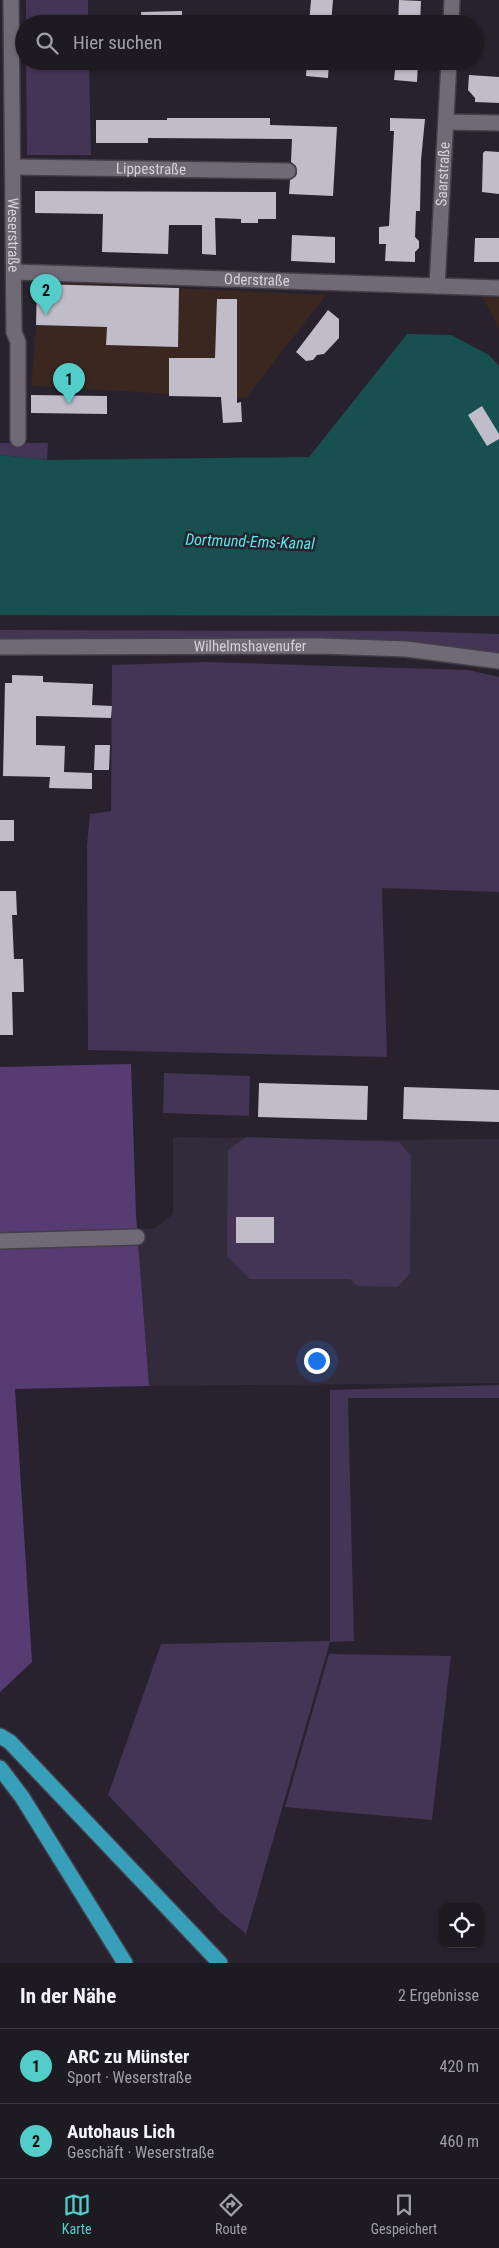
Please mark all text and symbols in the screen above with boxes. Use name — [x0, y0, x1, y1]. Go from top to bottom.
search box — [15, 15, 484, 70]
icon: search — [33, 29, 61, 57]
text: Hier suchen — [73, 31, 162, 54]
street label: Saarstraße — [432, 142, 454, 207]
street label: Lippestraße — [116, 159, 186, 179]
street label: Weserstraße — [4, 198, 22, 272]
street label: Oderstraße — [224, 270, 290, 290]
pin: 2 — [30, 274, 62, 315]
pin: 1 — [53, 363, 85, 404]
water label: Dortmund-Ems-Kanal — [185, 530, 315, 553]
street label: Wilhelmshavenufer — [194, 637, 307, 655]
your location — [304, 1348, 330, 1374]
map controls — [439, 1903, 484, 1948]
button: locate — [439, 1903, 484, 1948]
text: In der Nähe — [20, 1984, 116, 2008]
text: 2 Ergebnisse — [398, 1986, 479, 2005]
text: ARC zu Münster — [67, 2045, 189, 2068]
text: 1 — [32, 2057, 40, 2076]
text: 420 m — [440, 2057, 479, 2076]
text: Sport · Weserstraße — [67, 2068, 192, 2087]
text: Autohaus Lich — [67, 2120, 175, 2143]
text: 2 — [32, 2132, 40, 2151]
text: 460 m — [440, 2132, 479, 2151]
text: Geschäft · Weserstraße — [67, 2143, 214, 2162]
tab: Karte — [62, 2191, 91, 2237]
tab: Route — [215, 2191, 247, 2237]
tab: Gespeichert — [371, 2191, 437, 2237]

